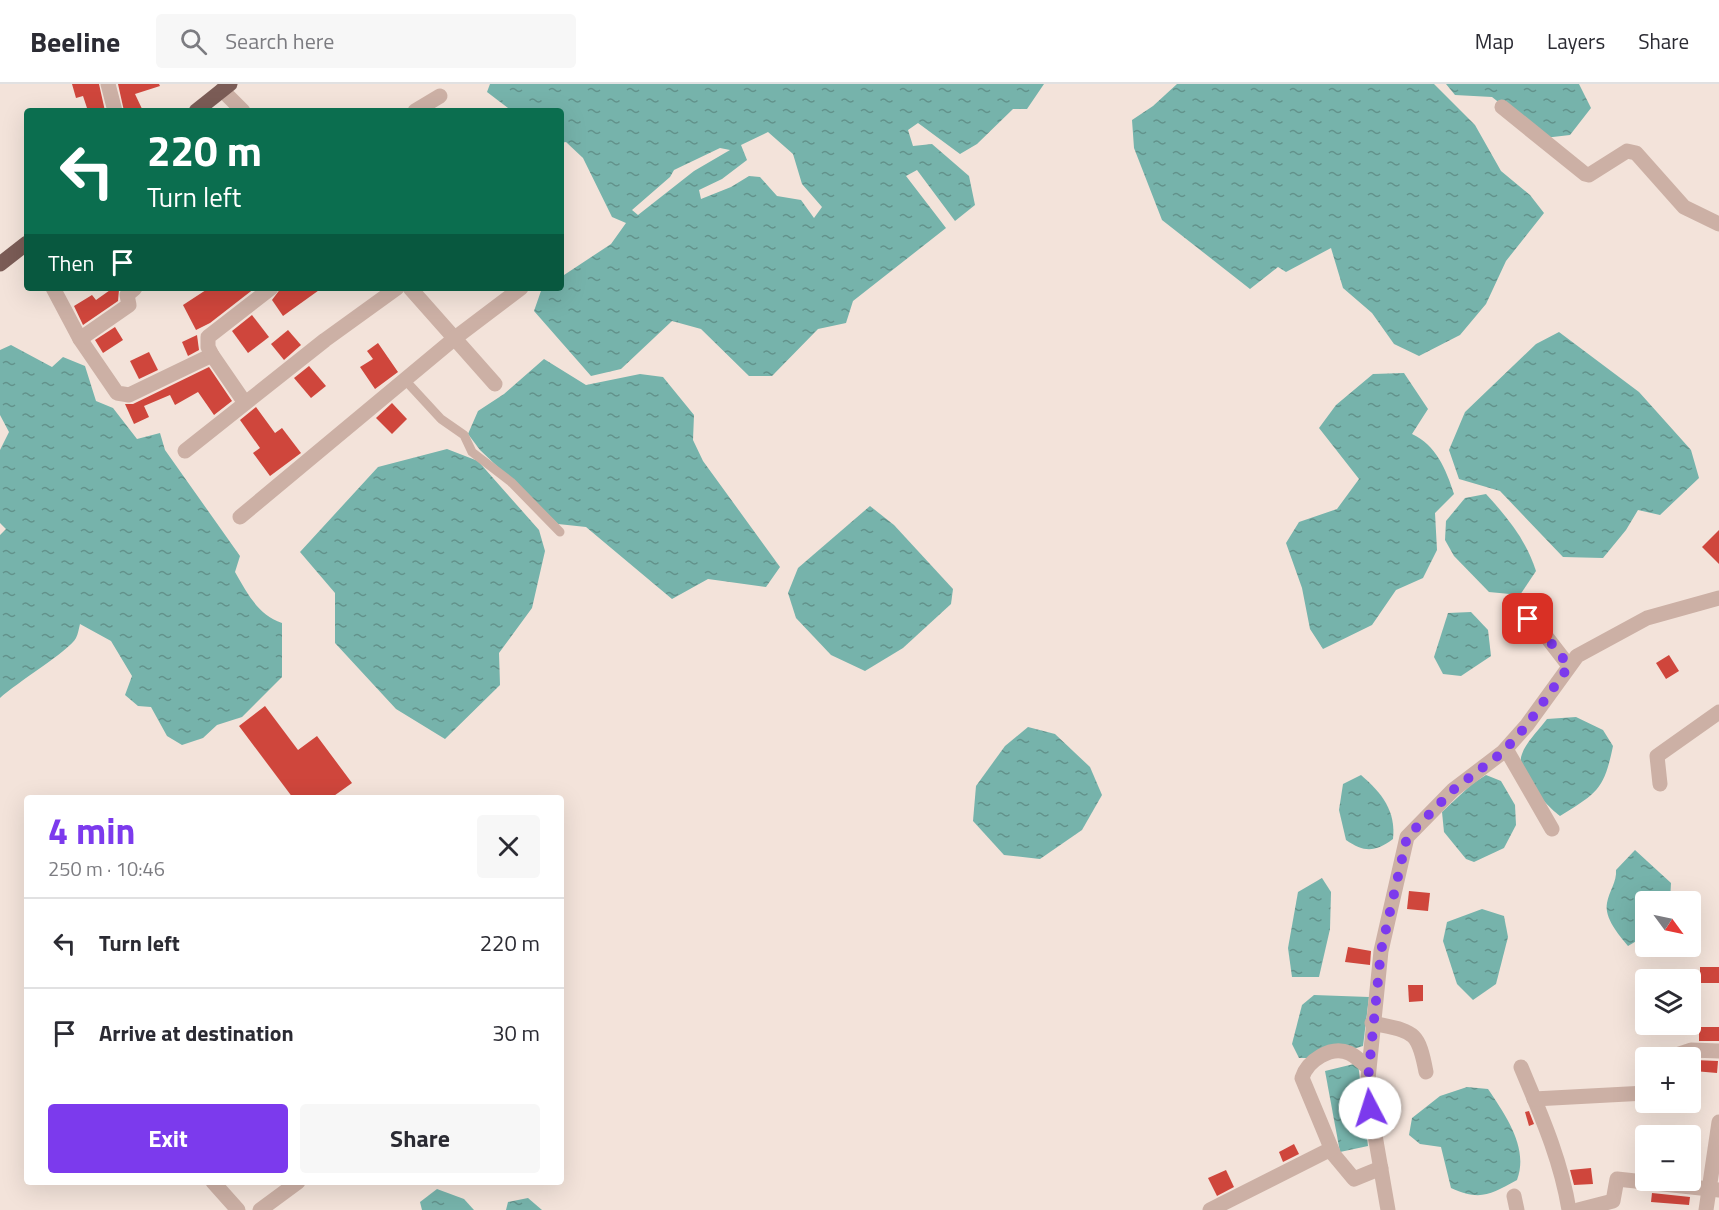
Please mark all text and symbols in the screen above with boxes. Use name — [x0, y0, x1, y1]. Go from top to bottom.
search box — [156, 14, 576, 68]
text: Beeline — [30, 20, 120, 63]
text: Search here — [225, 24, 334, 58]
icon: search — [177, 25, 210, 58]
text: Map — [1475, 25, 1514, 57]
text: Layers — [1547, 25, 1605, 57]
text: Share — [1638, 25, 1689, 57]
text: 220 m — [147, 118, 262, 182]
icon: left — [48, 132, 126, 210]
text: Turn left — [147, 176, 241, 217]
text: Then — [48, 246, 94, 280]
icon: arrive — [106, 246, 139, 279]
pin — [1502, 593, 1553, 644]
icon: arrive — [1511, 602, 1544, 635]
text: 4 min — [48, 803, 135, 858]
button: close — [477, 815, 540, 878]
text: 250 m · 10:46 — [48, 853, 165, 884]
north arrow — [1635, 891, 1701, 957]
map controls — [1635, 891, 1701, 1191]
text: Turn left — [99, 926, 180, 960]
text: 220 m — [480, 926, 540, 960]
icon: left — [48, 927, 81, 960]
button: layers — [1635, 969, 1701, 1035]
text: Arrive at destination — [99, 1016, 294, 1050]
text: 30 m — [492, 1016, 540, 1050]
icon: arrive — [48, 1017, 81, 1050]
button: + — [1635, 1047, 1701, 1113]
position arrow — [1338, 1076, 1402, 1140]
button: Exit — [48, 1104, 288, 1173]
button: Share — [300, 1104, 540, 1173]
button: − — [1635, 1125, 1701, 1191]

